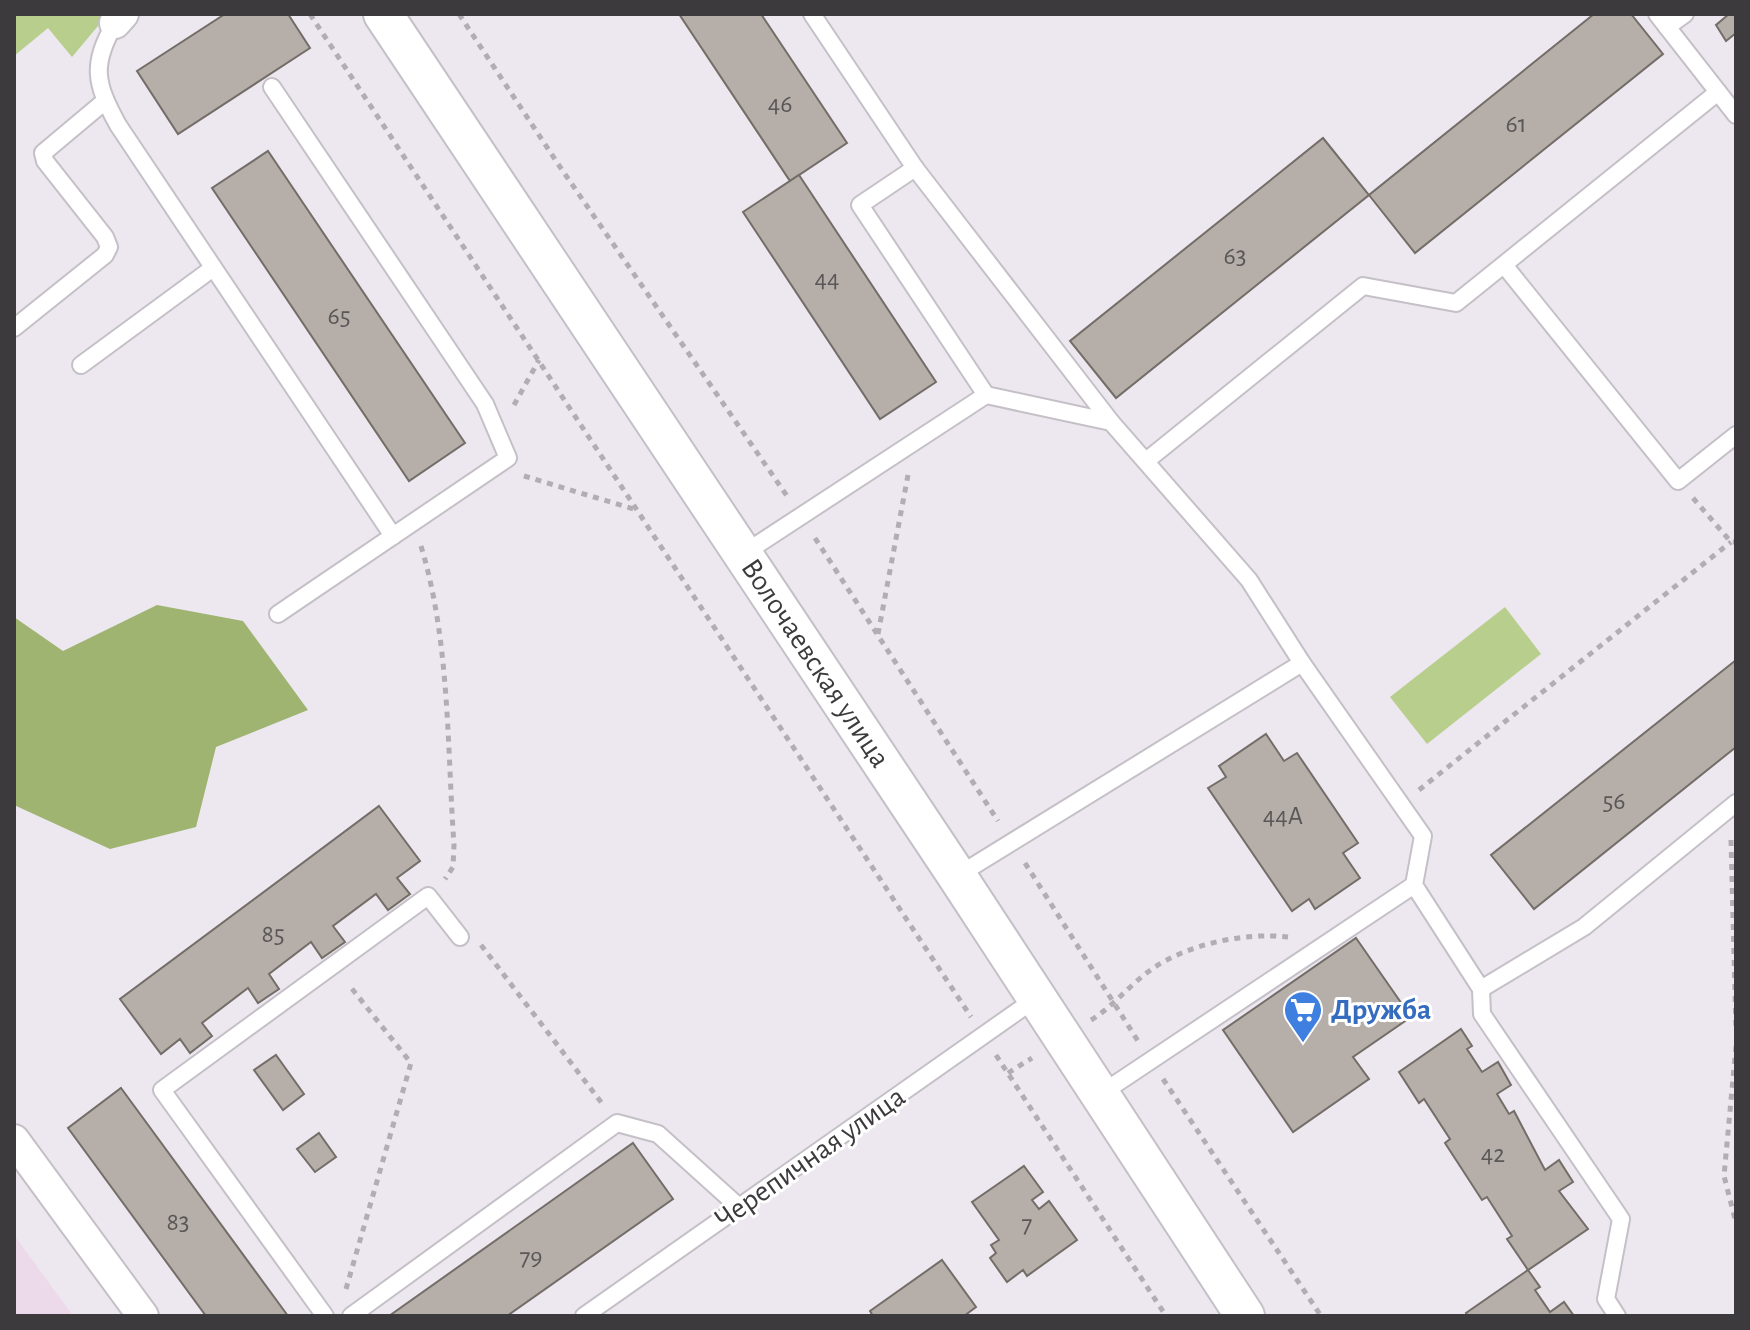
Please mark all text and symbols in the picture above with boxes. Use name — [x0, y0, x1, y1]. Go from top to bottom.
house number: 46 — [768, 91, 792, 117]
house number: 61 — [1505, 111, 1527, 137]
house number: 63 — [1224, 243, 1246, 269]
house number: 44 — [814, 266, 840, 292]
house number: 65 — [327, 303, 351, 329]
street label: Волочаевская улица — [735, 554, 895, 773]
house number: 56 — [1602, 788, 1626, 814]
house number: 44А — [1263, 803, 1303, 829]
house number: 85 — [261, 921, 285, 947]
supermarket icon: Дружба — [1282, 989, 1324, 1044]
place label: Дружба — [1331, 995, 1431, 1025]
street label: Черепичная улица — [709, 1081, 911, 1235]
house number: 42 — [1481, 1141, 1505, 1167]
house number: 83 — [166, 1209, 190, 1235]
house number: 7 — [1022, 1211, 1033, 1237]
house number: 79 — [519, 1244, 543, 1270]

